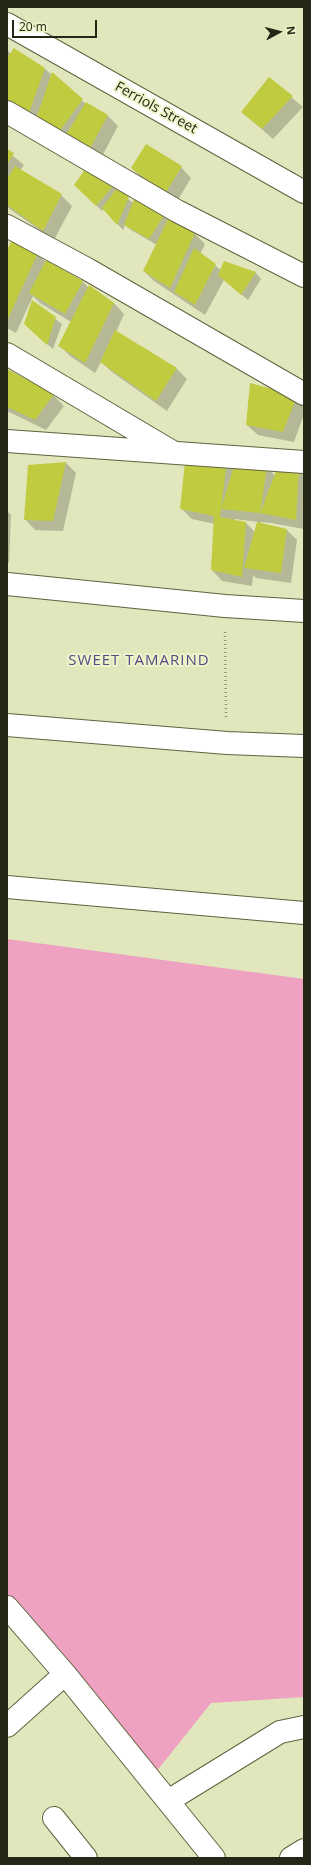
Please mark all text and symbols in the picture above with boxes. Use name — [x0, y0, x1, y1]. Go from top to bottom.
scale bar — [14, 12, 99, 38]
north arrow — [259, 12, 299, 52]
text: 20 m — [19, 18, 47, 35]
text: N — [283, 25, 299, 36]
street label: Ferriols Street — [112, 78, 200, 138]
district label: SWEET TAMARIND — [68, 652, 210, 670]

